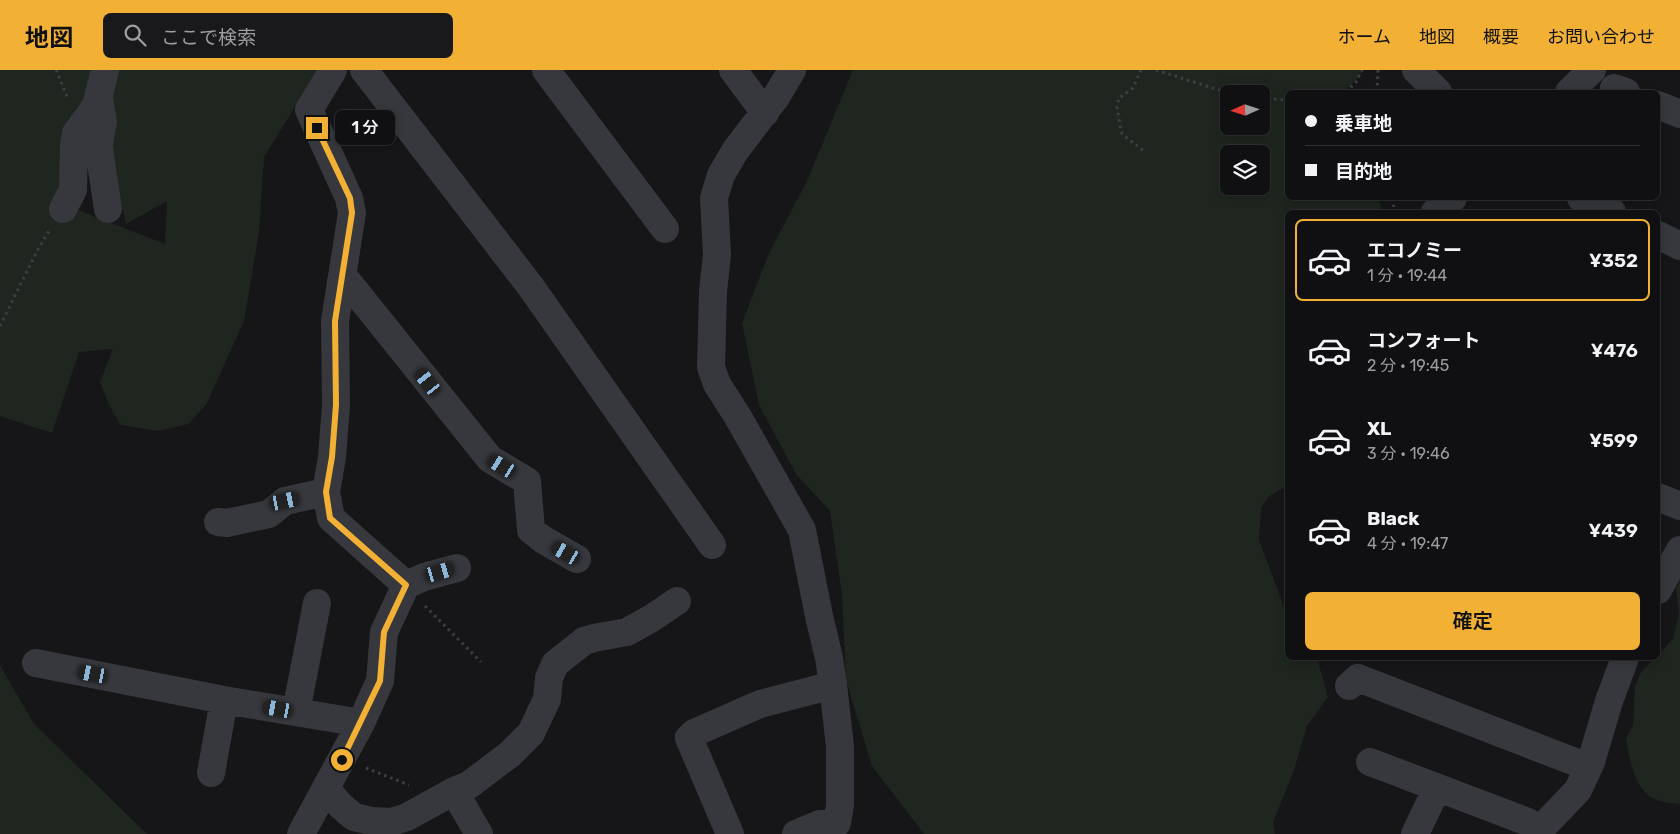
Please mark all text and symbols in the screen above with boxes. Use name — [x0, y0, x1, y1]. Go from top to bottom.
search box — [103, 13, 453, 58]
icon: search — [121, 21, 149, 49]
text: 地図 — [25, 24, 73, 52]
text: ここで検索 — [161, 26, 256, 49]
text: ホーム — [1338, 26, 1391, 48]
text: 地図 — [1419, 26, 1455, 48]
text: 概要 — [1483, 26, 1519, 48]
text: お問い合わせ — [1547, 26, 1655, 48]
north arrow — [1220, 85, 1270, 135]
map controls — [1220, 85, 1270, 195]
callout: 1 分 — [334, 110, 394, 146]
text: 乗車地 — [1335, 112, 1392, 135]
route end — [306, 117, 328, 139]
text: 1 分 — [351, 118, 379, 137]
button: layers — [1220, 145, 1270, 195]
text: 目的地 — [1335, 160, 1392, 183]
icon: car — [1307, 238, 1352, 283]
text: エコノミー — [1367, 239, 1462, 262]
text: ¥352 — [1589, 249, 1638, 272]
text: 1 分 · 19:44 — [1367, 266, 1447, 285]
icon: car — [1307, 328, 1352, 373]
text: コンフォート — [1367, 329, 1480, 352]
text: ¥476 — [1591, 339, 1638, 362]
text: 2 分 · 19:45 — [1367, 356, 1449, 375]
car — [412, 366, 443, 398]
text: XL — [1367, 417, 1391, 440]
icon: car — [1307, 418, 1352, 463]
text: ¥599 — [1589, 429, 1638, 452]
text: 3 分 · 19:46 — [1367, 444, 1450, 463]
car — [485, 452, 518, 480]
car — [268, 491, 301, 511]
text: Black — [1367, 507, 1419, 530]
icon: car — [1307, 508, 1352, 553]
text: ¥439 — [1588, 519, 1638, 542]
text: 4 分 · 19:47 — [1367, 534, 1448, 553]
car — [549, 539, 582, 567]
car — [423, 561, 456, 583]
button: 確定 — [1305, 592, 1640, 650]
car — [76, 664, 109, 684]
car — [261, 699, 294, 719]
route start — [331, 749, 353, 771]

